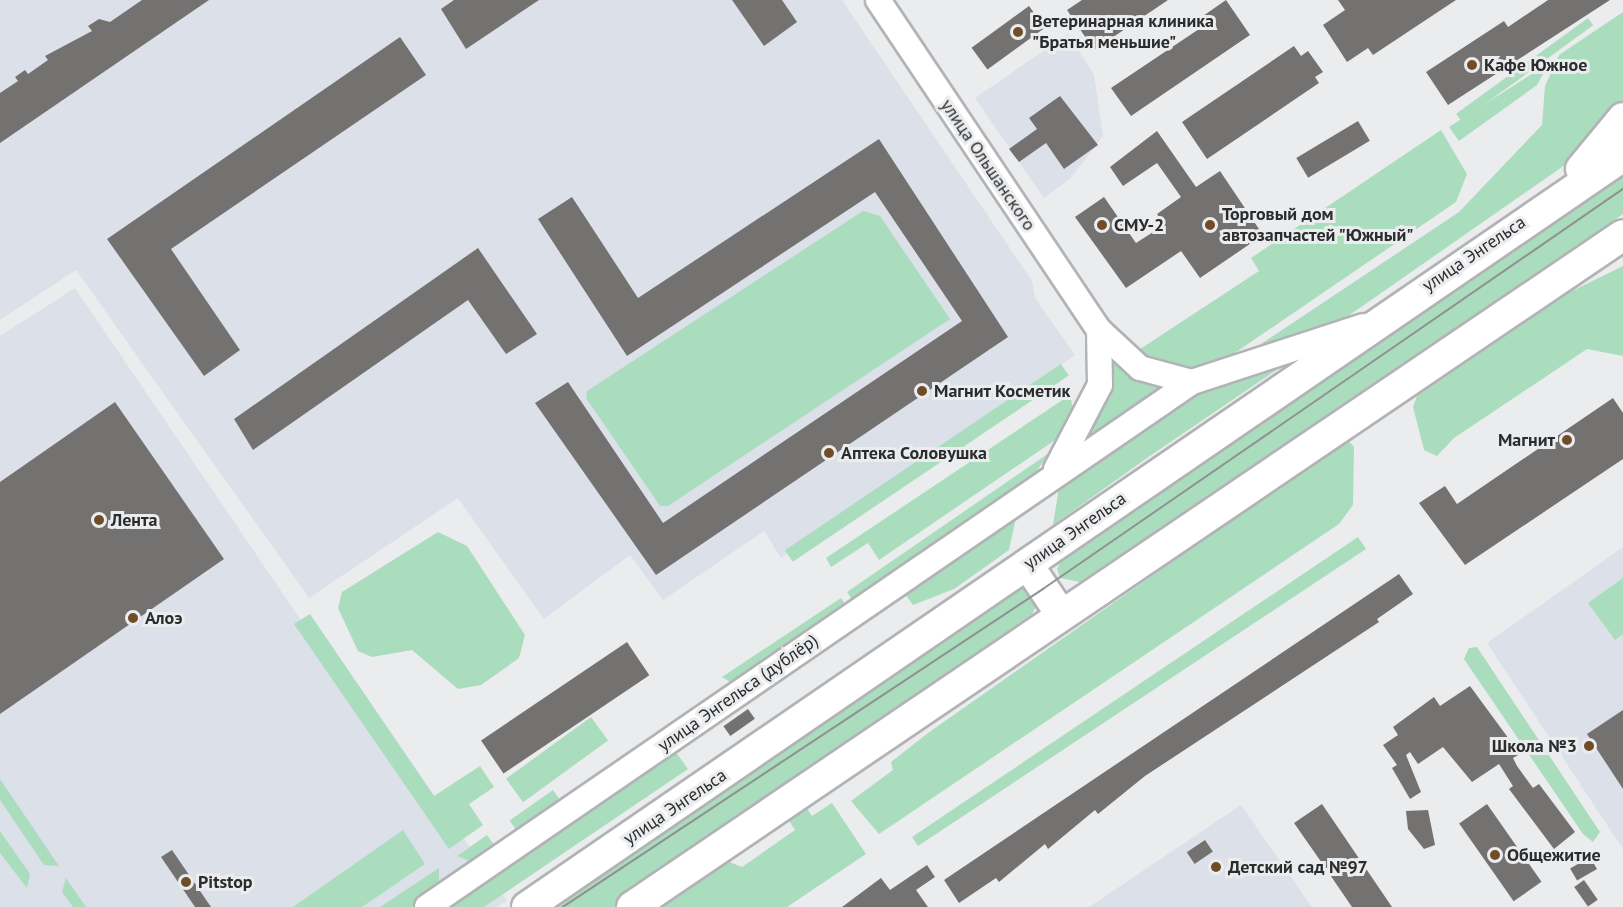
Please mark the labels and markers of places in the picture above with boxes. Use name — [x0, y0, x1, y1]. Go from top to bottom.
place label: Ветеринарная клиника "Братья меньшие" — [1032, 11, 1214, 54]
marker: Ветеринарная клиника "Братья меньшие" — [1009, 23, 1027, 41]
place label: Кафе Южное — [1484, 54, 1587, 76]
marker: Кафе Южное — [1465, 58, 1479, 72]
place label: Торговый дом автозапчастей "Южный" — [1222, 204, 1415, 246]
place label: СМУ-2 — [1114, 214, 1164, 236]
marker: СМУ-2 — [1095, 218, 1109, 232]
marker: Торговый дом автозапчастей "Южный" — [1203, 218, 1217, 232]
place label: Магнит Косметик — [934, 380, 1071, 402]
marker: Магнит Косметик — [915, 384, 929, 398]
place label: Магнит — [1498, 429, 1555, 451]
marker: Магнит — [1560, 433, 1574, 447]
place label: Аптека Соловушка — [841, 442, 987, 464]
marker: Аптека Соловушка — [822, 446, 836, 460]
place label: Лента — [111, 509, 157, 531]
marker: Лента — [92, 513, 106, 527]
place label: Алоэ — [145, 607, 183, 629]
marker: Алоэ — [126, 611, 140, 625]
place label: Школа №3 — [1492, 735, 1577, 757]
marker: Школа №3 — [1582, 739, 1596, 753]
place label: Общежитие — [1507, 844, 1601, 866]
marker: Общежитие — [1488, 848, 1502, 862]
place label: Детский сад №97 — [1228, 856, 1368, 878]
marker: Детский сад №97 — [1209, 860, 1223, 874]
place label: Pitstop — [198, 871, 253, 893]
marker: Pitstop — [179, 875, 193, 889]

